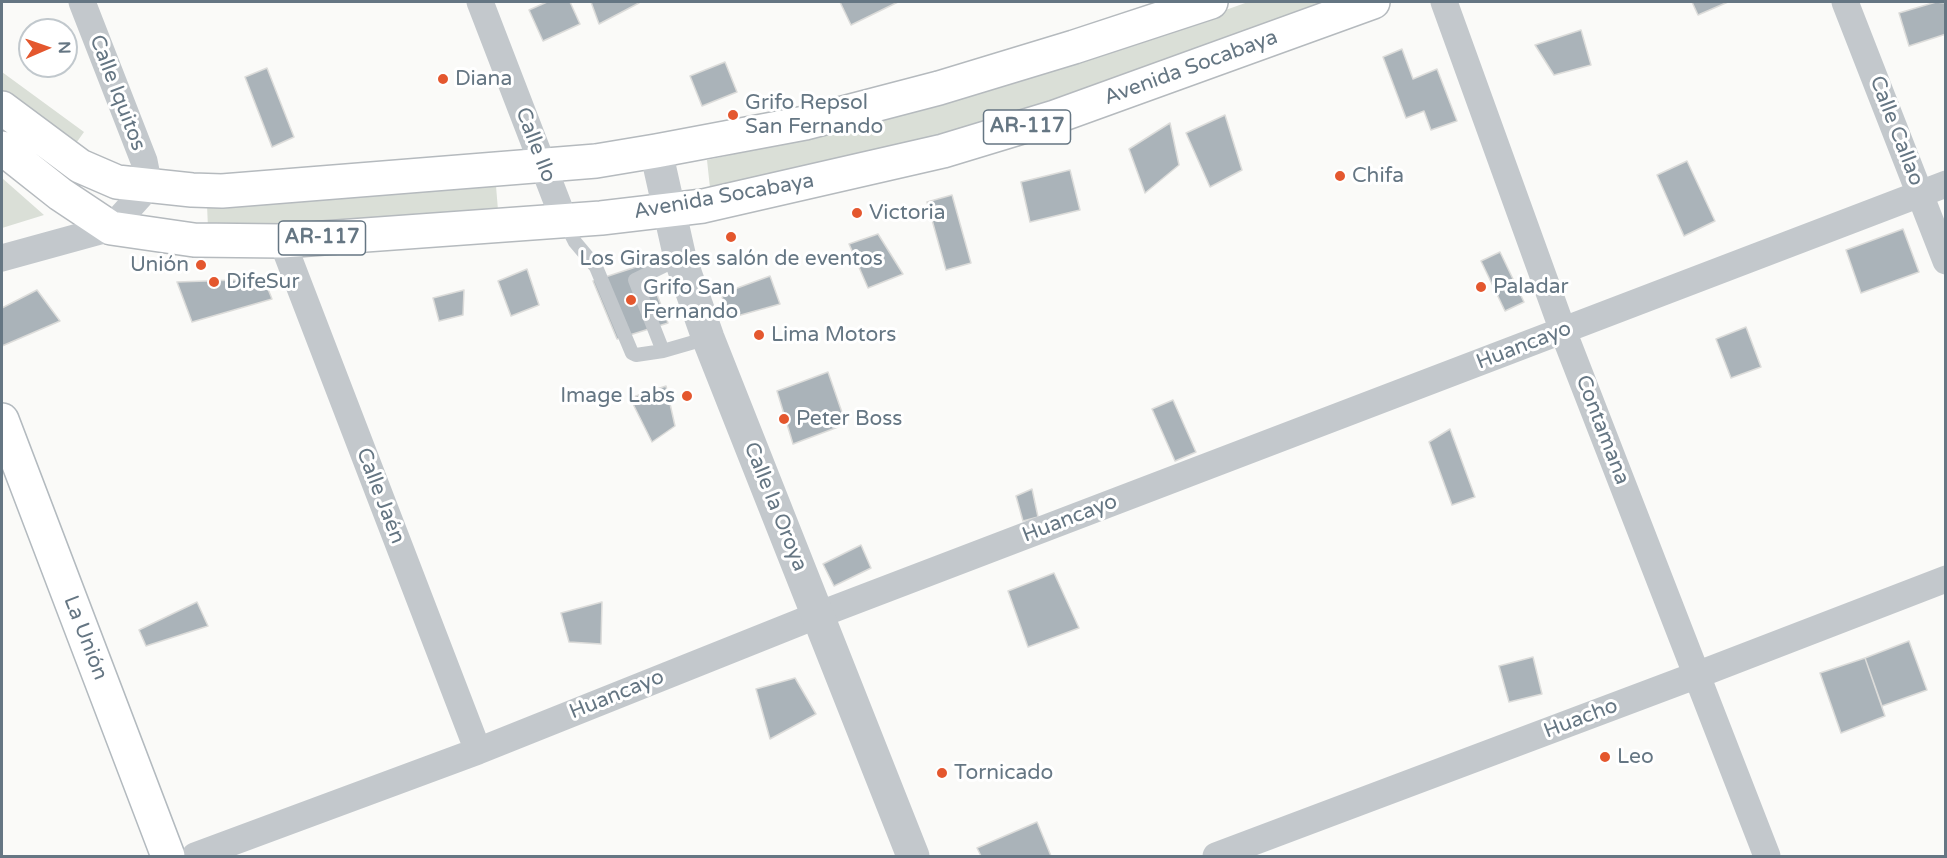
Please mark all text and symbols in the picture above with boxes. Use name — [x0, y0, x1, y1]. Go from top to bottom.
north arrow — [18, 18, 78, 78]
street label: Avenida Socabaya — [1101, 25, 1281, 111]
street label: Calle Iquitos — [83, 32, 151, 154]
text: N — [54, 41, 74, 54]
place label: Diana — [455, 66, 512, 92]
marker: Diana — [436, 72, 450, 86]
street label: Calle Callao — [1864, 73, 1928, 189]
place label: Grifo Repsol San Fernando — [745, 90, 883, 140]
street label: Calle Ilo — [509, 104, 561, 186]
marker: Grifo Repsol San Fernando — [726, 108, 740, 122]
road number: AR-117 — [984, 110, 1070, 144]
place label: Chifa — [1352, 163, 1404, 189]
street label: Avenida Socabaya — [632, 169, 816, 225]
marker: Chifa — [1333, 169, 1347, 183]
place label: Victoria — [869, 200, 946, 226]
marker: Victoria — [850, 206, 864, 220]
road number: AR-117 — [278, 221, 366, 255]
marker: Los Girasoles salón de eventos — [724, 230, 738, 244]
place label: Los Girasoles salón de eventos — [579, 246, 883, 272]
place label: Unión — [130, 252, 189, 278]
marker: Unión — [194, 258, 208, 272]
place label: DifeSur — [226, 269, 299, 295]
place label: Paladar — [1493, 274, 1568, 300]
marker: DifeSur — [207, 275, 221, 289]
place label: Grifo San Fernando — [643, 275, 738, 325]
marker: Paladar — [1474, 280, 1488, 294]
marker: Grifo San Fernando — [624, 293, 638, 307]
street label: Huancayo — [1473, 316, 1575, 376]
place label: Lima Motors — [771, 322, 896, 348]
marker: Lima Motors — [752, 328, 766, 342]
street label: Contamana — [1570, 372, 1634, 488]
place label: Image Labs — [560, 383, 675, 409]
marker: Image Labs — [680, 389, 694, 403]
place label: Peter Boss — [796, 406, 902, 432]
marker: Peter Boss — [777, 412, 791, 426]
street label: Calle la Oroya — [738, 439, 812, 575]
street label: Calle Jaén — [350, 445, 410, 547]
street label: Huancayo — [1019, 489, 1121, 549]
street label: La Unión — [57, 592, 113, 684]
street label: Huancayo — [566, 665, 668, 725]
street label: Huacho — [1541, 693, 1621, 745]
place label: Leo — [1617, 744, 1654, 770]
marker: Leo — [1598, 750, 1612, 764]
place label: Tornicado — [954, 760, 1053, 786]
marker: Tornicado — [935, 766, 949, 780]

